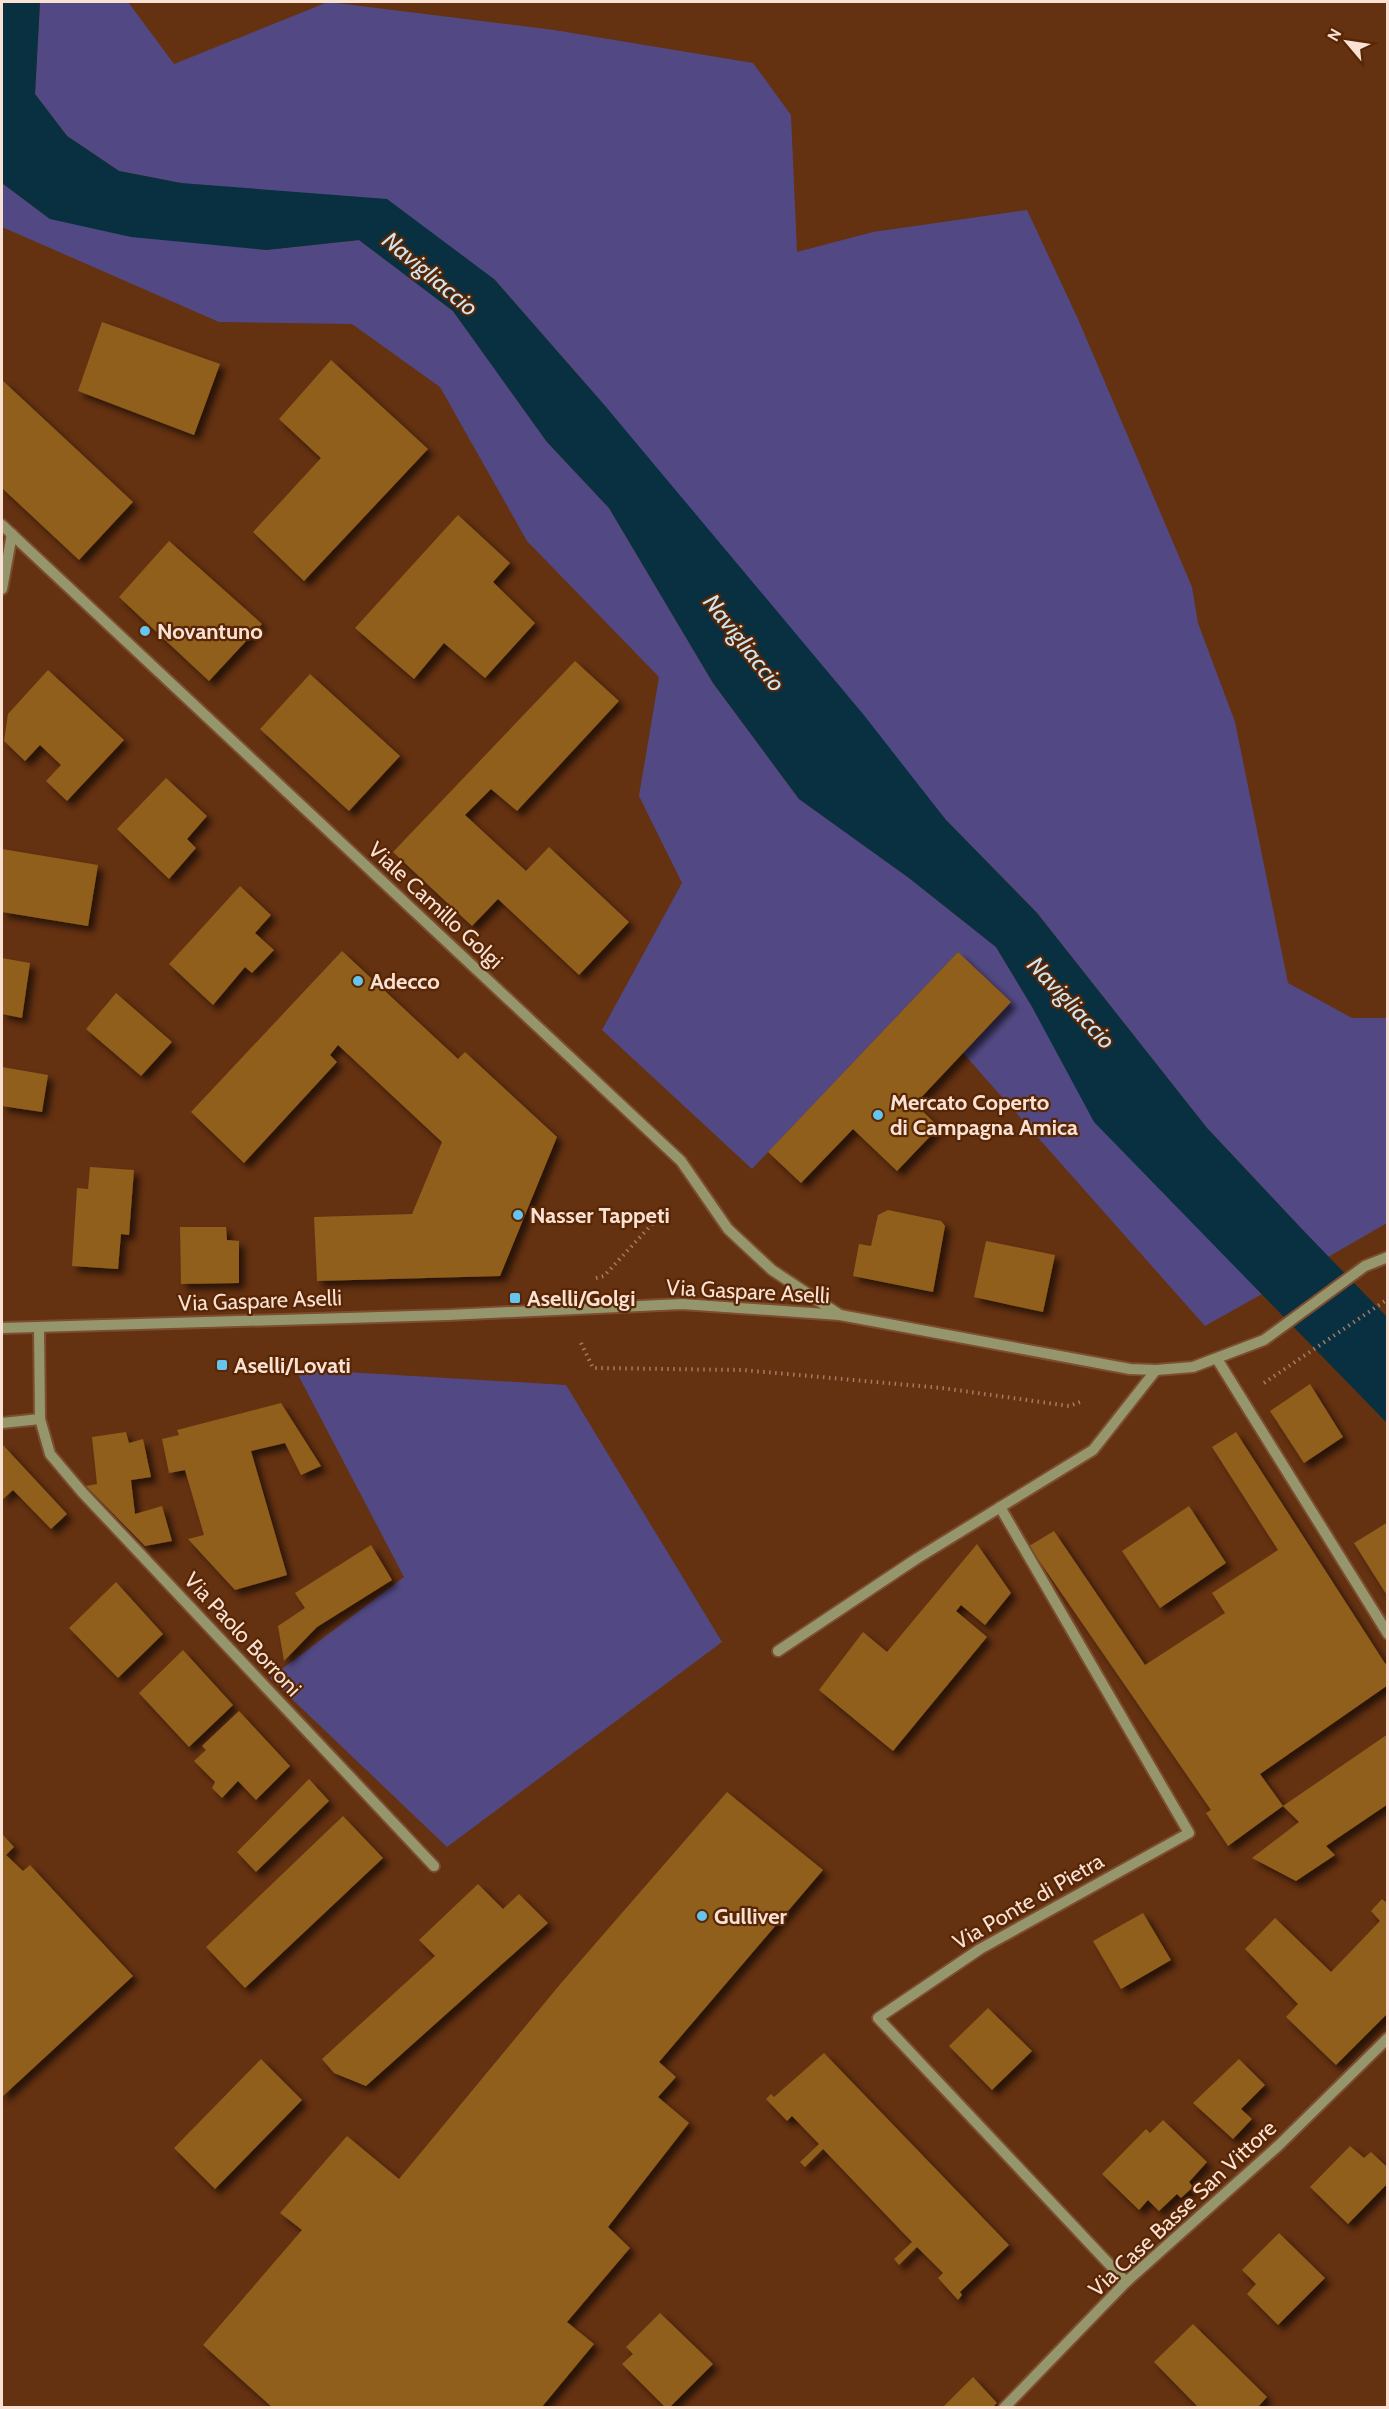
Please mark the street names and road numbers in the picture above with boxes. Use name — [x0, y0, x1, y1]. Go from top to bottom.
street label: Viale Camillo Golgi — [363, 836, 509, 975]
street label: Via Gaspare Aselli — [666, 1274, 830, 1309]
street label: Via Gaspare Aselli — [178, 1284, 342, 1317]
street label: Via Paolo Borroni — [178, 1567, 307, 1702]
street label: Via Ponte di Pietra — [948, 1847, 1109, 1956]
street label: Via Case Basse San Vittore — [1083, 2114, 1282, 2302]

